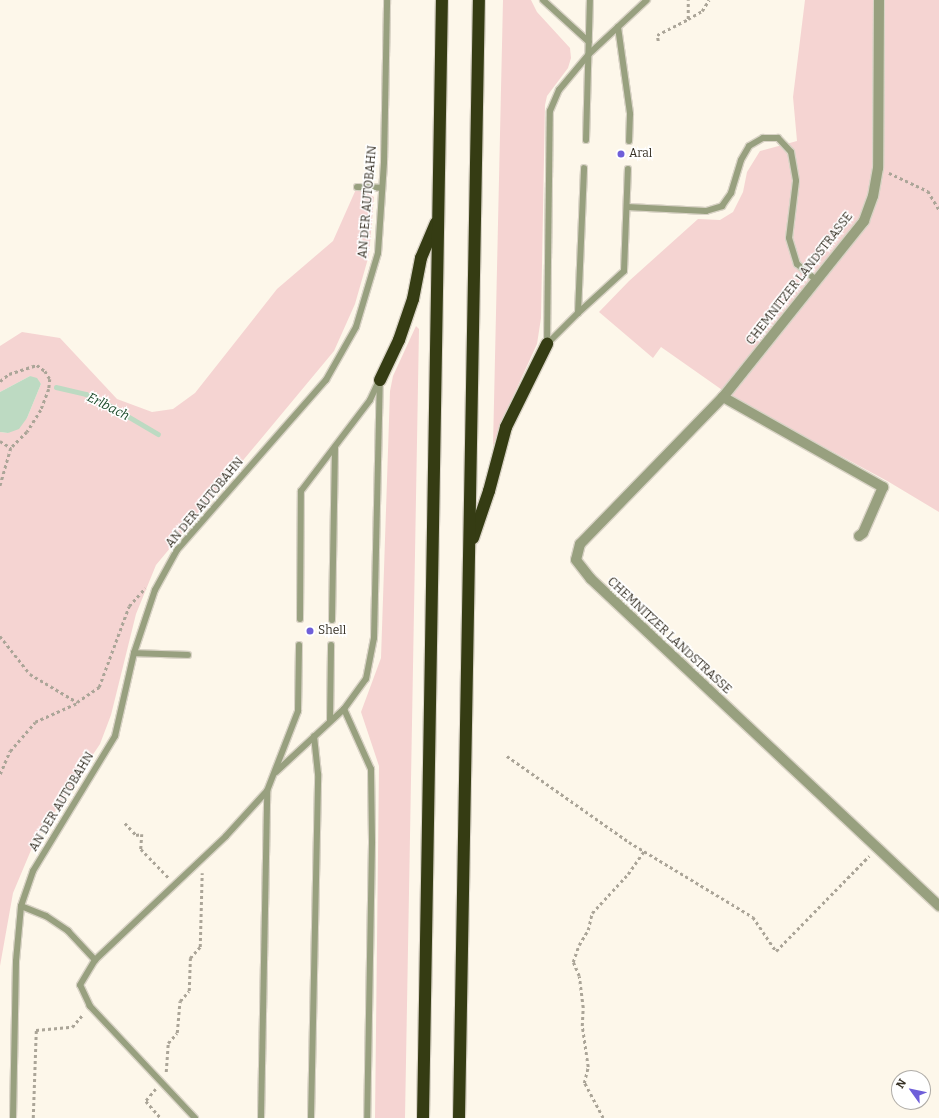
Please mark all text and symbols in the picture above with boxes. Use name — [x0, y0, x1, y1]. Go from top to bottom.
street label: AN DER AUTOBAHN — [356, 145, 380, 259]
place label: Aral — [629, 147, 652, 161]
marker: Aral — [616, 149, 626, 159]
street label: CHEMNITZER LANDSTRASSE — [744, 210, 856, 348]
water label: Erlbach — [84, 390, 132, 424]
street label: AN DER AUTOBAHN — [163, 455, 247, 551]
street label: CHEMNITZER LANDSTRASSE — [604, 575, 734, 697]
place label: Shell — [318, 624, 346, 638]
marker: Shell — [305, 626, 315, 636]
street label: AN DER AUTOBAHN — [27, 750, 97, 854]
north arrow — [891, 1070, 931, 1110]
text: N — [894, 1077, 909, 1091]

